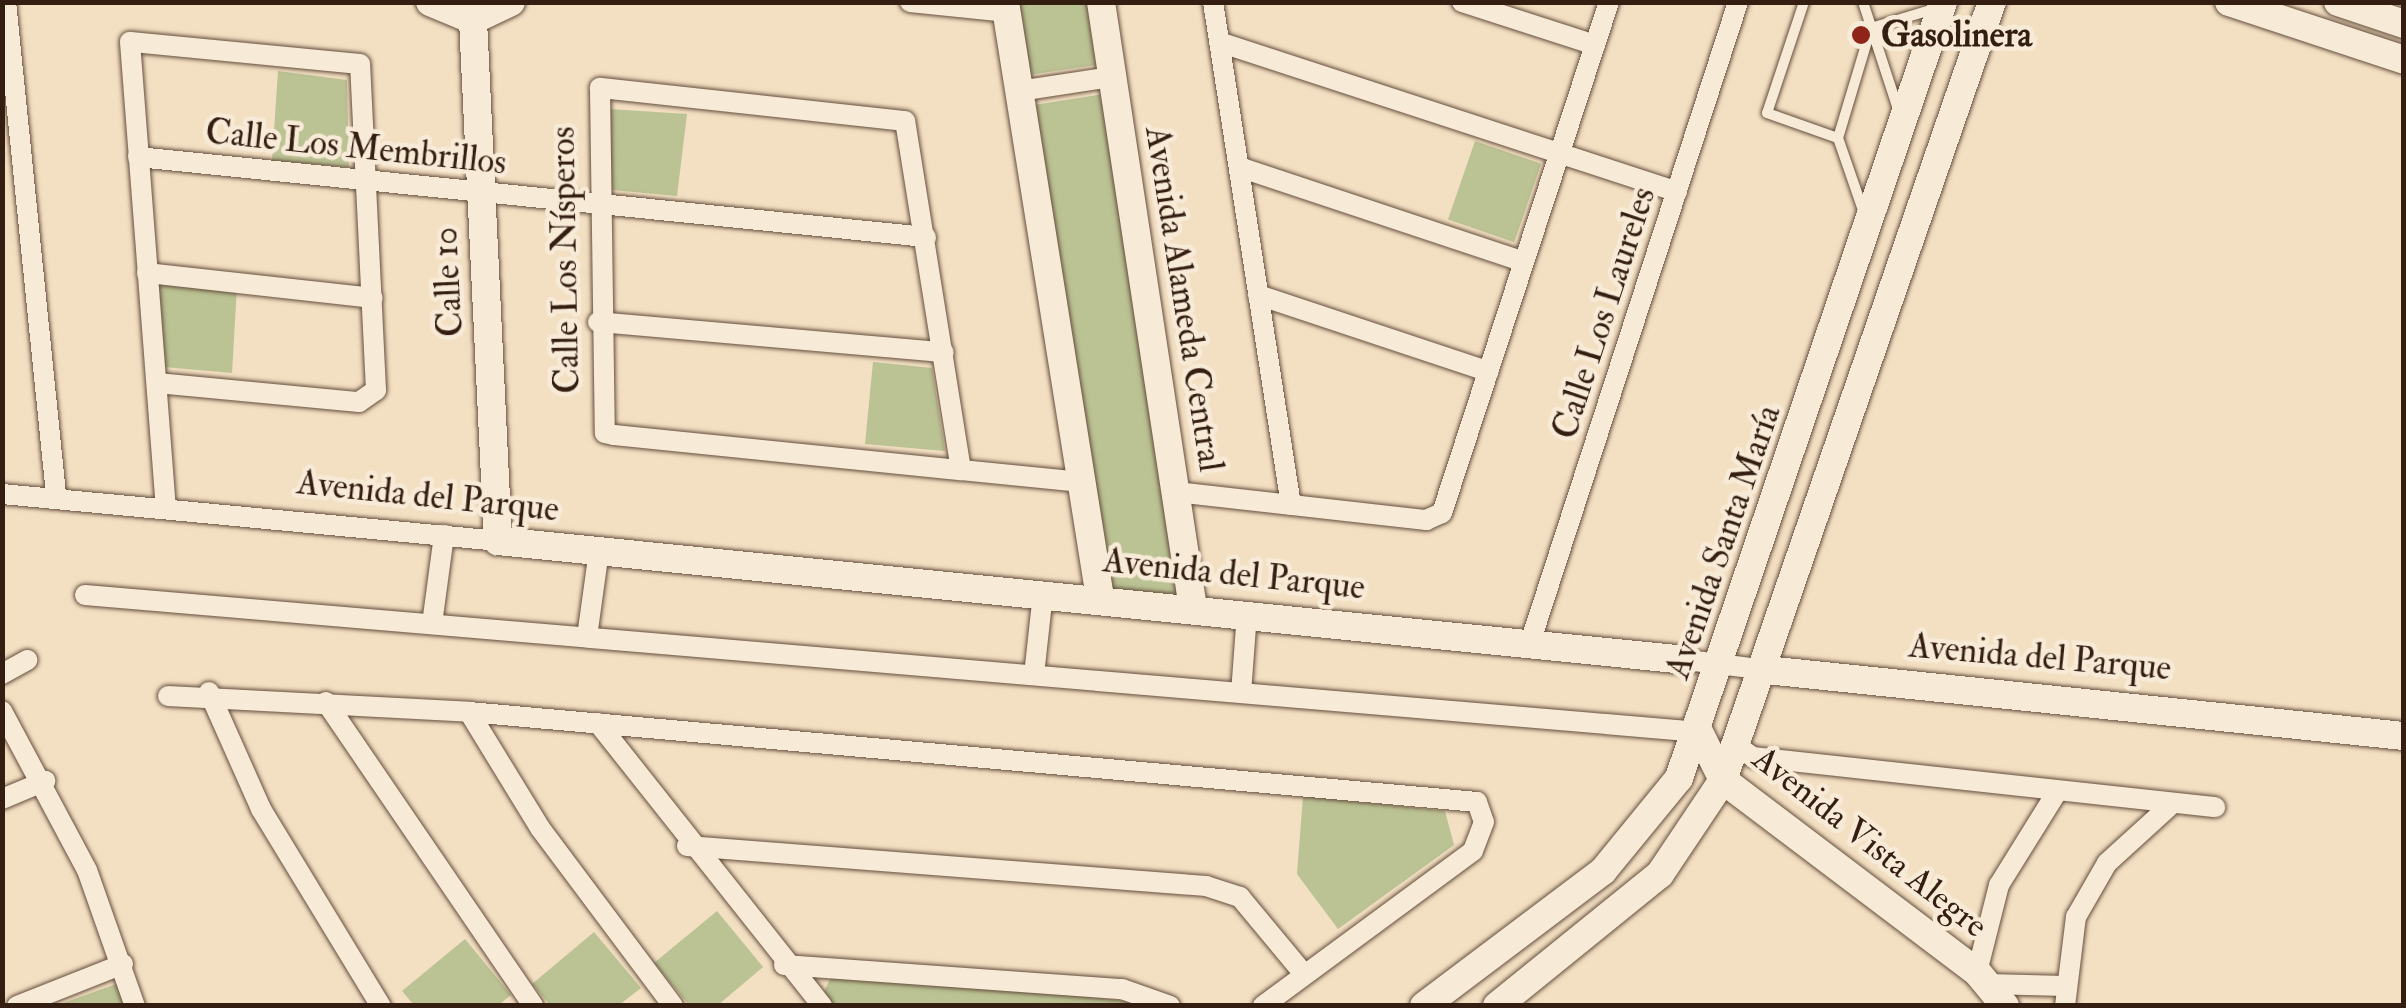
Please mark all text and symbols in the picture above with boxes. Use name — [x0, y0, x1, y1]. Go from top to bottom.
place label: Gasolinera — [1881, 14, 2032, 56]
marker: Gasolinera — [1850, 24, 1872, 46]
street label: Calle Los Membrillos — [203, 110, 509, 184]
street label: Avenida Alameda Central — [1136, 123, 1232, 475]
street label: Calle Los Nísperos — [542, 126, 588, 394]
street label: Calle Los Laureles — [1544, 182, 1664, 444]
street label: Calle 10 — [424, 226, 472, 338]
street label: Avenida Santa María — [1656, 400, 1790, 684]
street label: Avenida del Parque — [295, 461, 561, 531]
street label: Avenida del Parque — [1101, 539, 1367, 609]
street label: Avenida del Parque — [1907, 625, 2173, 689]
street label: Avenida Vista Alegre — [1744, 737, 1996, 947]

